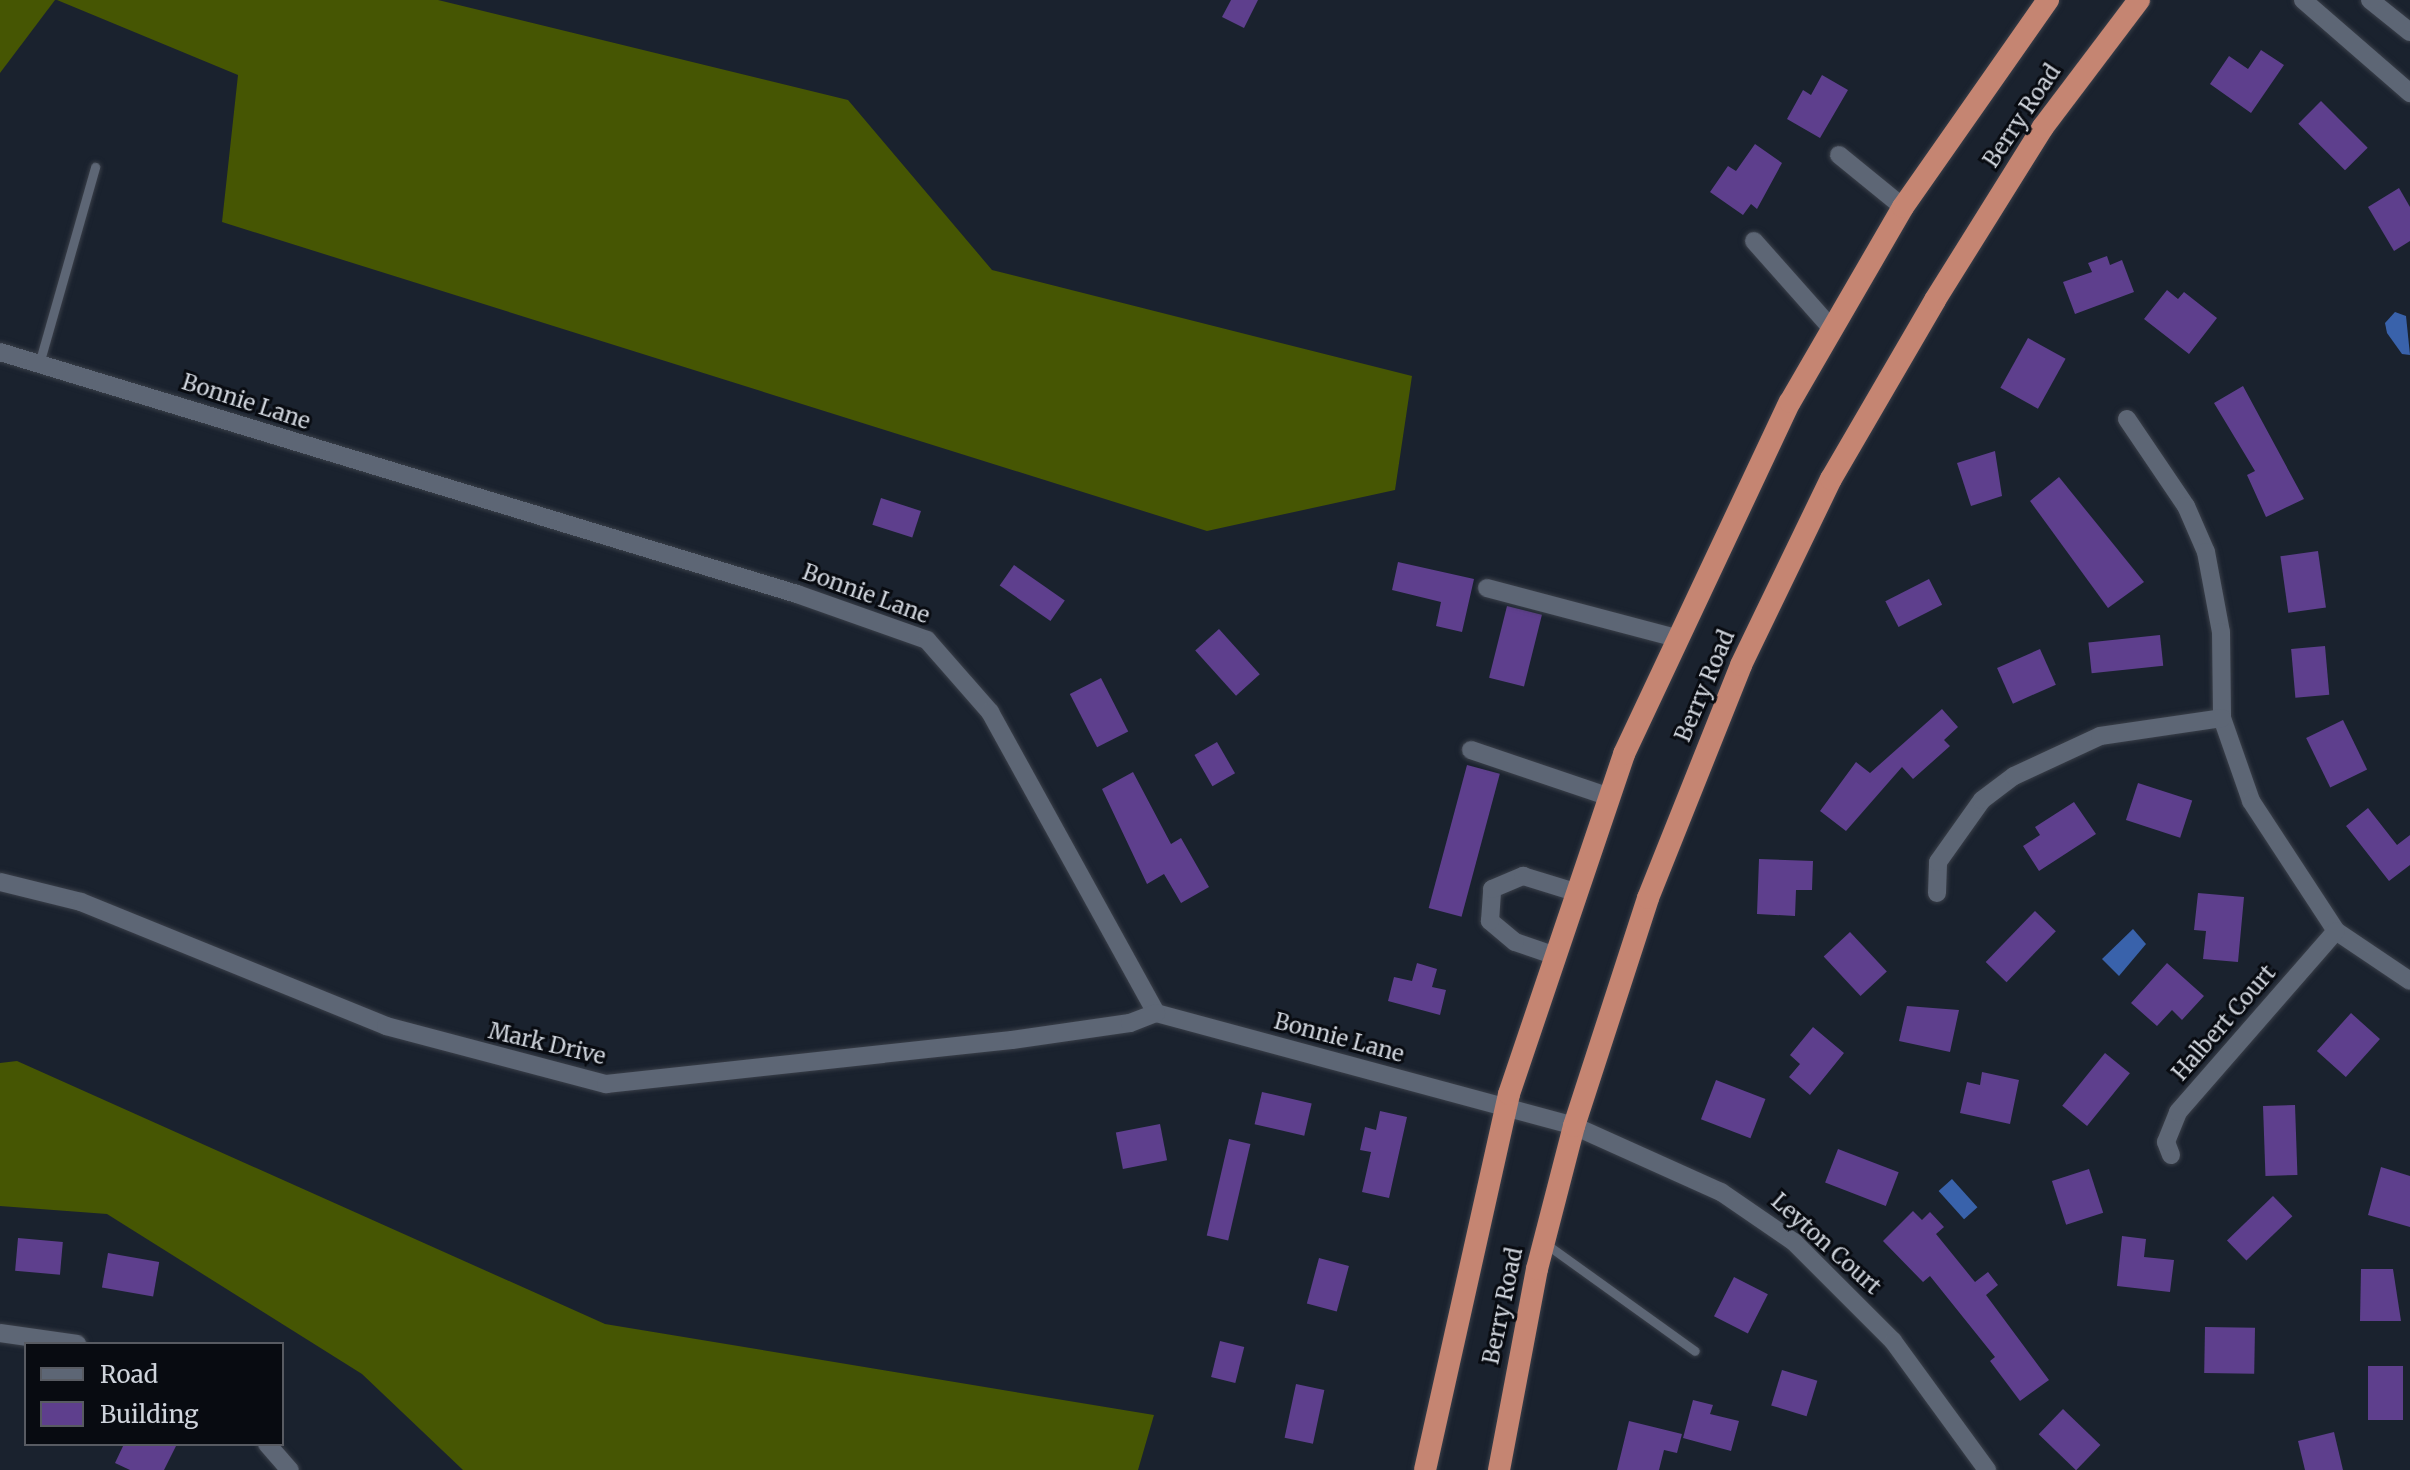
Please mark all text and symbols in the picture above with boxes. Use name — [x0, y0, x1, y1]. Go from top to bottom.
street label: Berry Road — [1978, 60, 2066, 172]
street label: Bonnie Lane — [179, 369, 313, 435]
street label: Bonnie Lane — [799, 559, 933, 629]
street label: Berry Road — [1670, 626, 1740, 746]
street label: Halbert Court — [2167, 960, 2281, 1086]
street label: Bonnie Lane — [1271, 1008, 1407, 1068]
street label: Mark Drive — [486, 1018, 608, 1070]
street label: Leyton Court — [1766, 1188, 1886, 1300]
street label: Berry Road — [1478, 1245, 1528, 1367]
legend — [24, 1342, 284, 1446]
text: Road — [100, 1359, 158, 1390]
text: Building — [100, 1399, 199, 1430]

